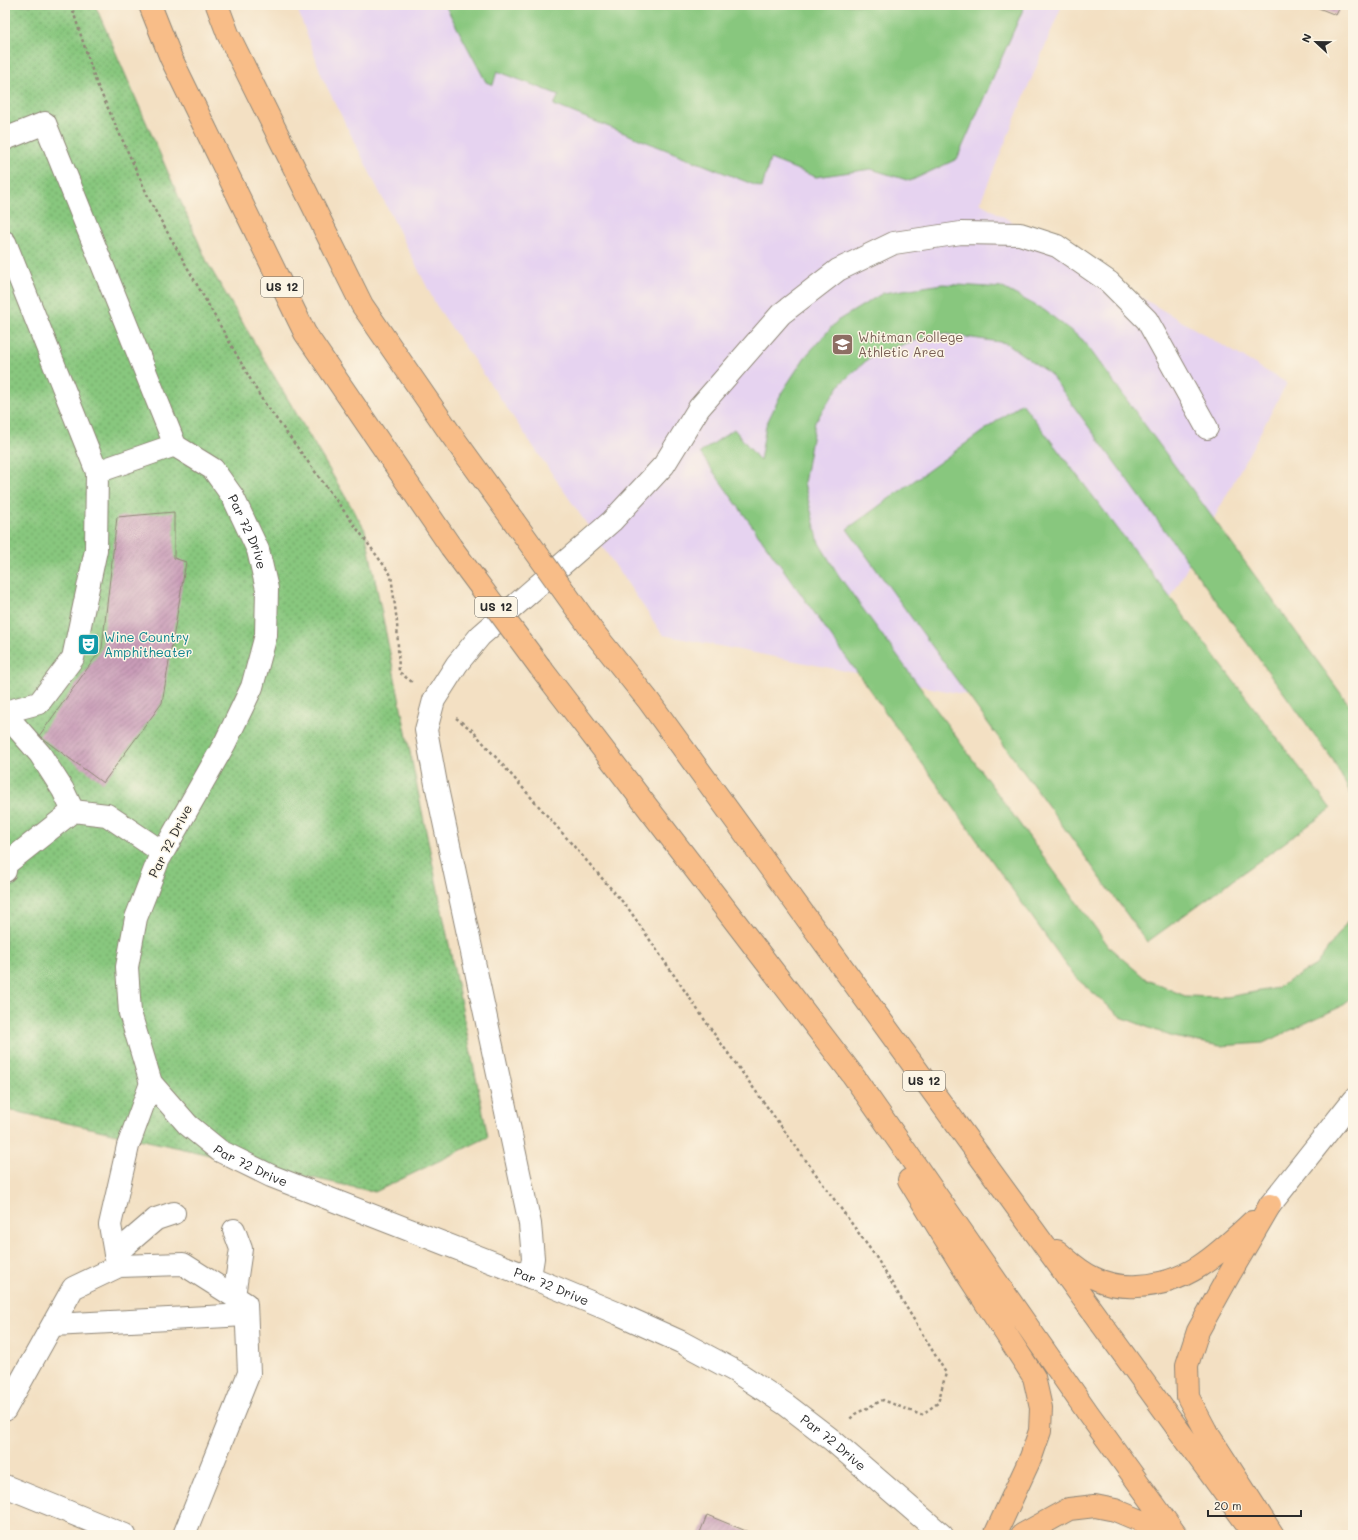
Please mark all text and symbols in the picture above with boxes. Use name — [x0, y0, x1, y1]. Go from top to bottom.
north arrow — [1296, 22, 1336, 62]
text: N — [1298, 31, 1315, 45]
road number: US 12 — [261, 277, 303, 297]
place label: Whitman College Athletic Area — [858, 328, 963, 360]
school or university icon: Whitman College Athletic Area — [829, 331, 855, 357]
street label: Par 72 Drive — [225, 491, 271, 570]
road number: US 12 — [475, 597, 517, 617]
place label: Wine Country Amphitheater — [104, 628, 192, 660]
theatre icon: Wine Country Amphitheater — [75, 631, 101, 657]
street label: Par 72 Drive — [144, 801, 195, 880]
road number: US 12 — [903, 1071, 945, 1091]
street label: Par 72 Drive — [210, 1140, 290, 1190]
street label: Par 72 Drive — [512, 1263, 592, 1309]
street label: Par 72 Drive — [797, 1410, 870, 1474]
scale bar — [1208, 1492, 1301, 1518]
text: 20 m — [1214, 1497, 1242, 1513]

